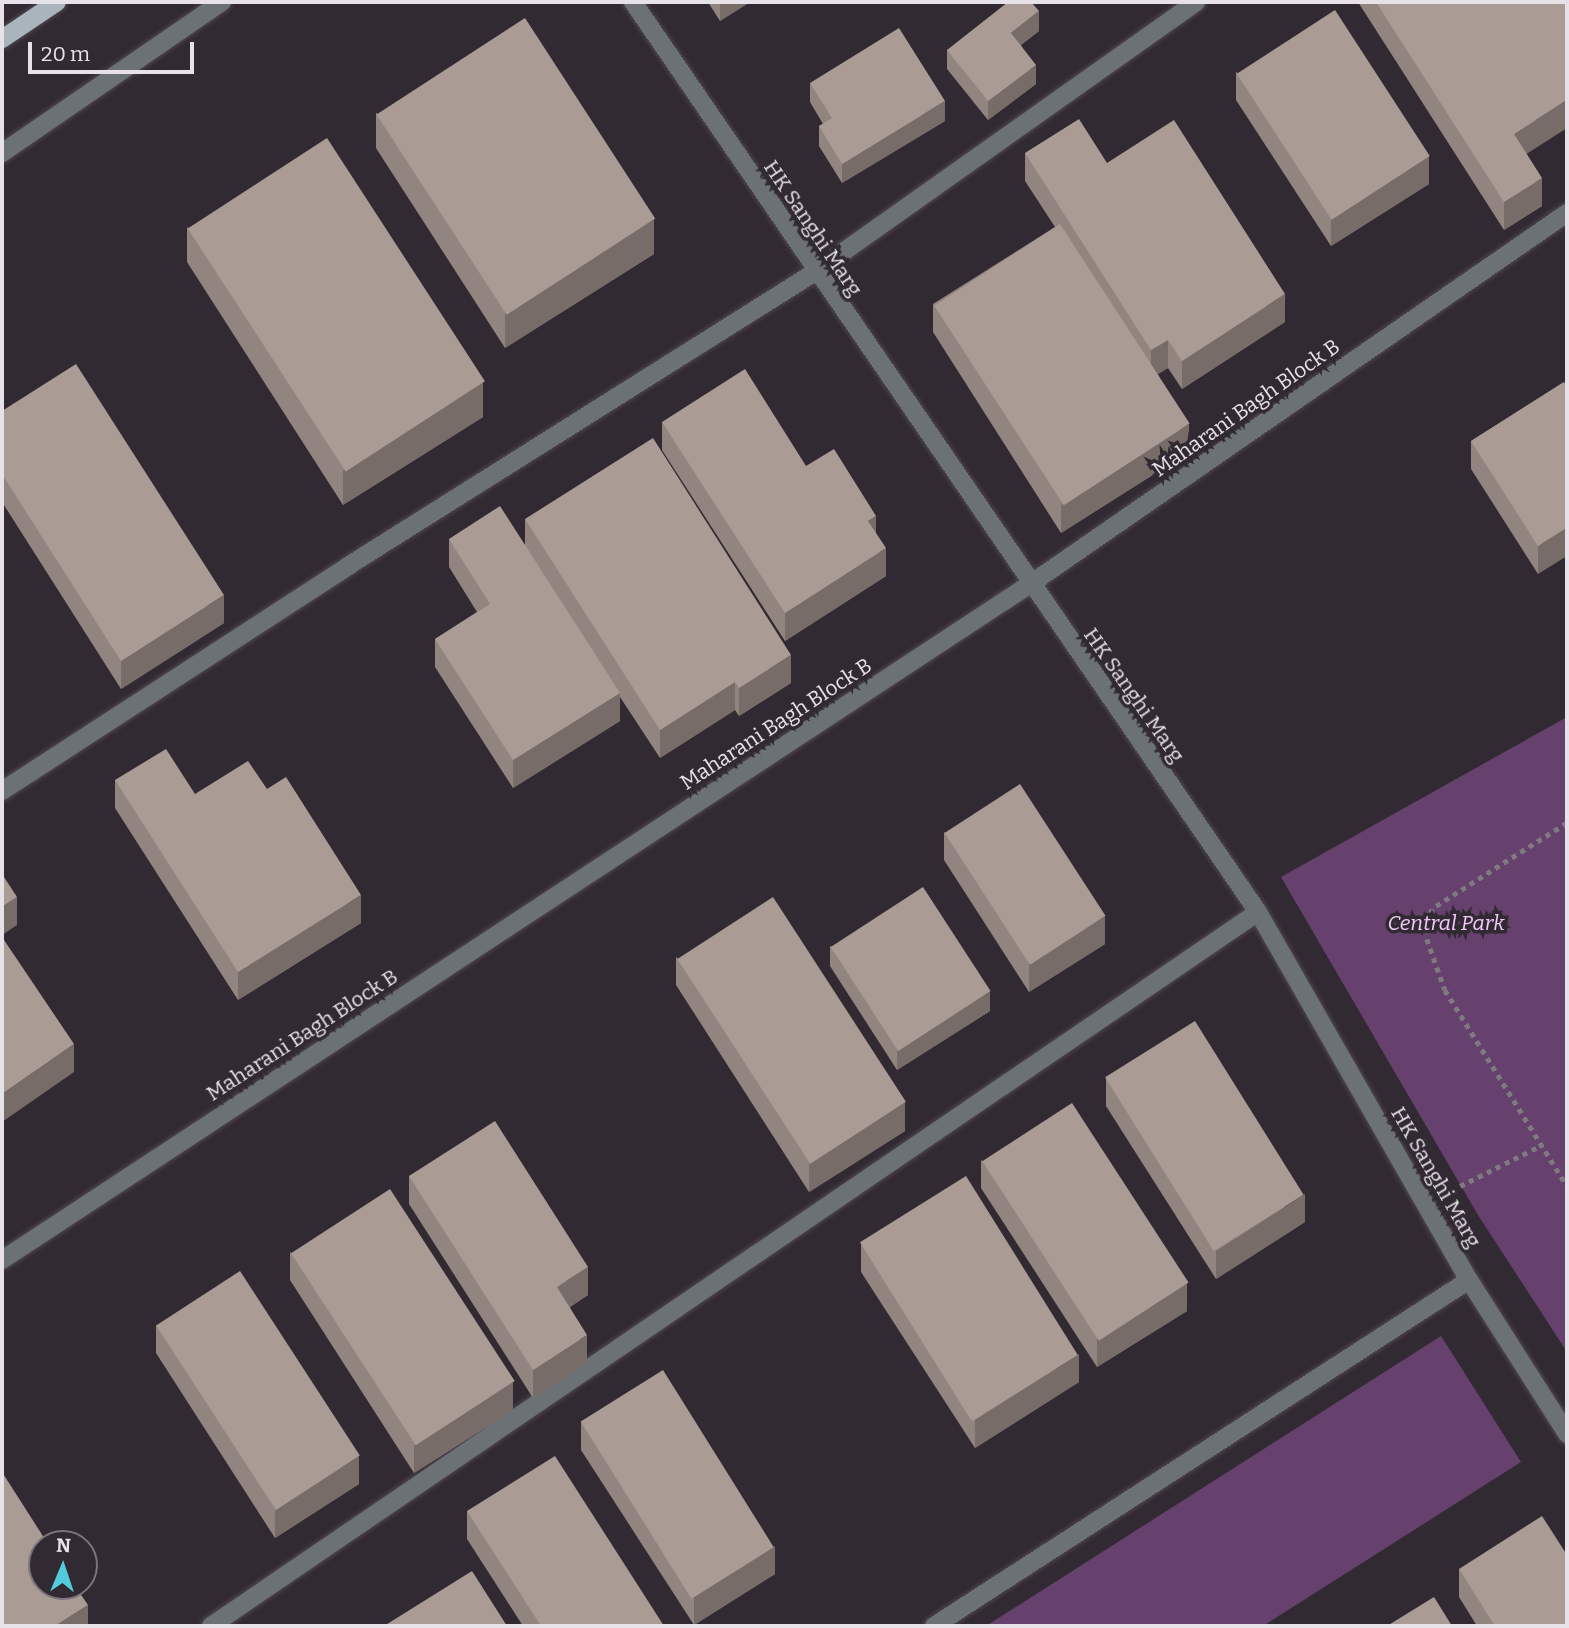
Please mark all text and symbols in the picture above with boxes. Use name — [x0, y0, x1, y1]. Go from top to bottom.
scale bar — [32, 28, 198, 72]
text: 20 m — [41, 41, 90, 67]
street label: HK Sanghi Marg — [758, 155, 868, 301]
street label: Maharani Bagh Block B — [1147, 334, 1345, 482]
street label: HK Sanghi Marg — [1078, 623, 1190, 767]
street label: Maharani Bagh Block B — [676, 653, 876, 795]
park label: Central Park — [1387, 910, 1505, 936]
street label: Maharani Bagh Block B — [202, 964, 402, 1106]
street label: HK Sanghi Marg — [1386, 1102, 1486, 1252]
north arrow — [28, 1530, 98, 1600]
text: N — [56, 1534, 71, 1557]

